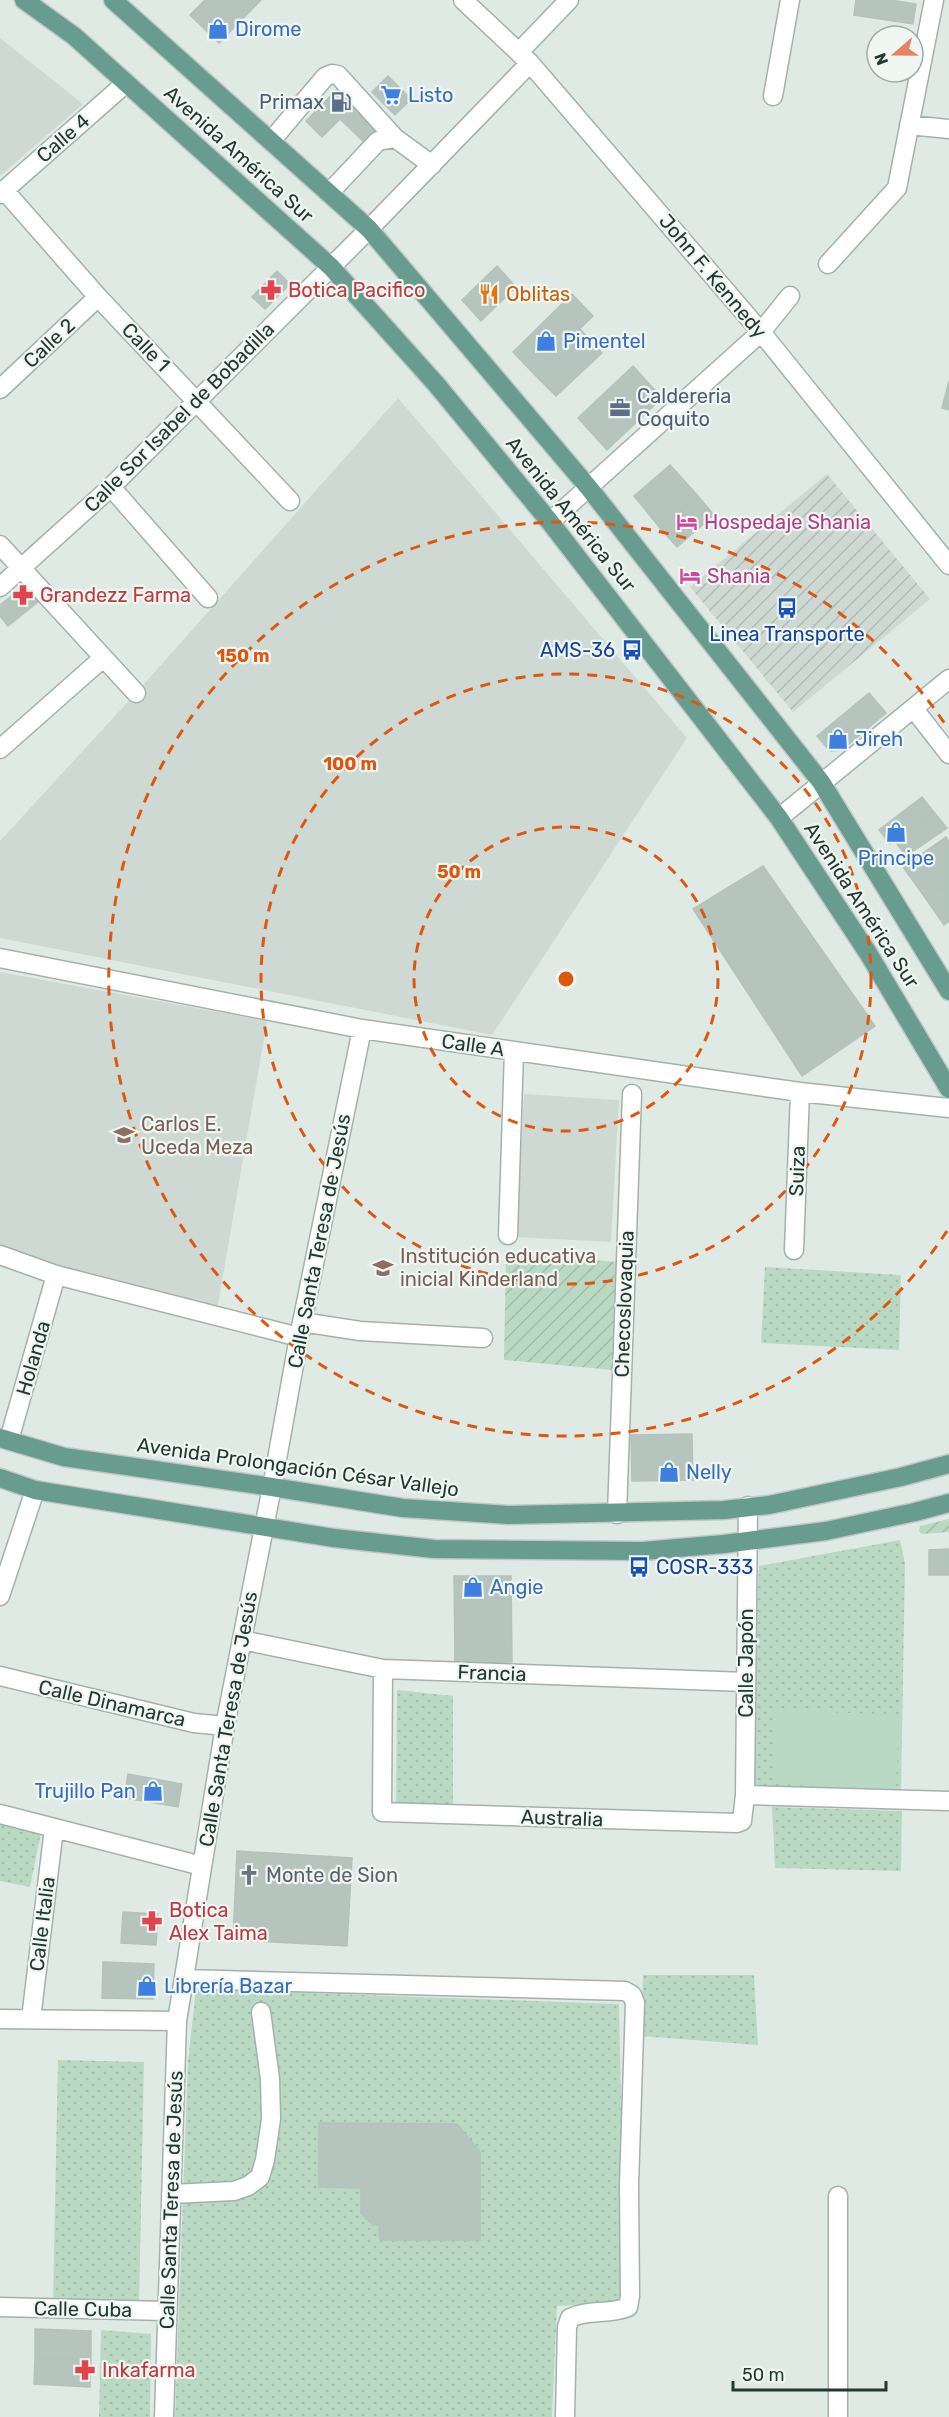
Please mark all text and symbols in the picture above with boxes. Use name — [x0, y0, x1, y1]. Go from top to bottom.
shop icon: Dirome — [206, 17, 230, 41]
place label: Dirome — [235, 17, 302, 41]
north arrow — [865, 24, 925, 84]
text: N — [870, 50, 892, 68]
street label: Avenida América Sur — [159, 81, 319, 228]
supermarket icon: Listo — [379, 83, 403, 107]
place label: Listo — [408, 83, 454, 107]
place label: Primax — [259, 90, 324, 114]
fuel station icon: Primax — [329, 90, 353, 114]
street label: Calle 4 — [32, 108, 94, 168]
street label: John F. Kennedy — [654, 209, 772, 343]
pharmacy icon: Botica Pacifico — [259, 278, 283, 302]
place label: Botica Pacifico — [288, 278, 425, 302]
restaurant icon: Oblitas — [477, 282, 501, 306]
place label: Oblitas — [506, 282, 570, 306]
street label: Calle 2 — [18, 313, 80, 373]
street label: Calle Sor Isabel de Bobadilla — [79, 317, 279, 517]
street label: Calle 1 — [117, 318, 175, 376]
shop icon: Pimentel — [534, 329, 558, 353]
place label: Pimentel — [563, 329, 646, 353]
place label: Caldereria Coquito — [637, 384, 731, 431]
office icon: Caldereria Coquito — [608, 396, 632, 420]
street label: Avenida América Sur — [501, 432, 641, 597]
hotel icon: Hospedaje Shania — [675, 510, 699, 534]
place label: Hospedaje Shania — [704, 510, 871, 534]
hotel icon: Shania — [678, 564, 702, 588]
place label: Shania — [707, 564, 771, 588]
pharmacy icon: Grandezz Farma — [11, 583, 35, 607]
place label: Grandezz Farma — [40, 583, 191, 607]
bus stop icon: Linea Transporte — [775, 596, 799, 620]
place label: Linea Transporte — [709, 622, 865, 646]
place label: AMS-36 — [540, 638, 615, 662]
bus stop icon: AMS-36 — [620, 638, 644, 662]
text: 150 m — [216, 645, 270, 667]
shop icon: Jireh — [826, 727, 850, 751]
place label: Jireh — [855, 727, 903, 751]
text: 100 m — [323, 753, 377, 775]
street label: Avenida América Sur — [799, 818, 925, 993]
shop icon: Principe — [884, 820, 908, 844]
place label: Principe — [858, 846, 934, 870]
text: 50 m — [437, 861, 481, 883]
centre of rings — [556, 969, 576, 989]
street label: Calle A — [440, 1029, 506, 1061]
place label: Carlos E. Uceda Meza — [141, 1112, 253, 1159]
street label: Calle Santa Teresa de Jesús — [283, 1112, 355, 1370]
school or university icon: Carlos E. Uceda Meza — [112, 1123, 136, 1147]
street label: Suiza — [784, 1145, 810, 1197]
street label: Checoslovaquia — [609, 1230, 639, 1378]
place label: Institución educativa inicial Kinderland — [400, 1244, 596, 1291]
school or university icon: Institución educativa inicial Kinderland — [371, 1256, 395, 1280]
street label: Holanda — [11, 1318, 55, 1398]
street label: Avenida Prolongación César Vallejo — [136, 1433, 460, 1501]
shop icon: Nelly — [657, 1460, 681, 1484]
place label: Nelly — [686, 1460, 732, 1484]
bus stop icon: COSR-333 — [627, 1555, 651, 1579]
place label: COSR-333 — [656, 1555, 753, 1579]
shop icon: Angie — [461, 1575, 485, 1599]
place label: Angie — [490, 1575, 544, 1599]
street label: Calle Santa Teresa de Jesús — [194, 1589, 262, 1849]
street label: Calle Japón — [734, 1608, 758, 1718]
street label: Francia — [457, 1660, 527, 1686]
street label: Calle Dinamarca — [36, 1674, 188, 1732]
place label: Trujillo Pan — [35, 1779, 136, 1803]
shop icon: Trujillo Pan — [141, 1779, 165, 1803]
street label: Australia — [520, 1805, 604, 1831]
church icon: Monte de Sion — [237, 1863, 261, 1887]
place label: Monte de Sion — [266, 1863, 398, 1887]
street label: Calle Italia — [24, 1875, 60, 1973]
place label: Botica Alex Taima — [169, 1898, 268, 1945]
pharmacy icon: Botica Alex Taima — [140, 1909, 164, 1933]
shop icon: Librería Bazar — [135, 1974, 159, 1998]
place label: Librería Bazar — [164, 1974, 293, 1998]
street label: Calle Santa Teresa de Jesús — [154, 2070, 188, 2330]
street label: Calle Cuba — [34, 2296, 132, 2322]
scale bar — [733, 2354, 886, 2392]
pharmacy icon: Inkafarma — [73, 2358, 97, 2382]
place label: Inkafarma — [102, 2358, 196, 2382]
text: 50 m — [742, 2364, 785, 2386]

